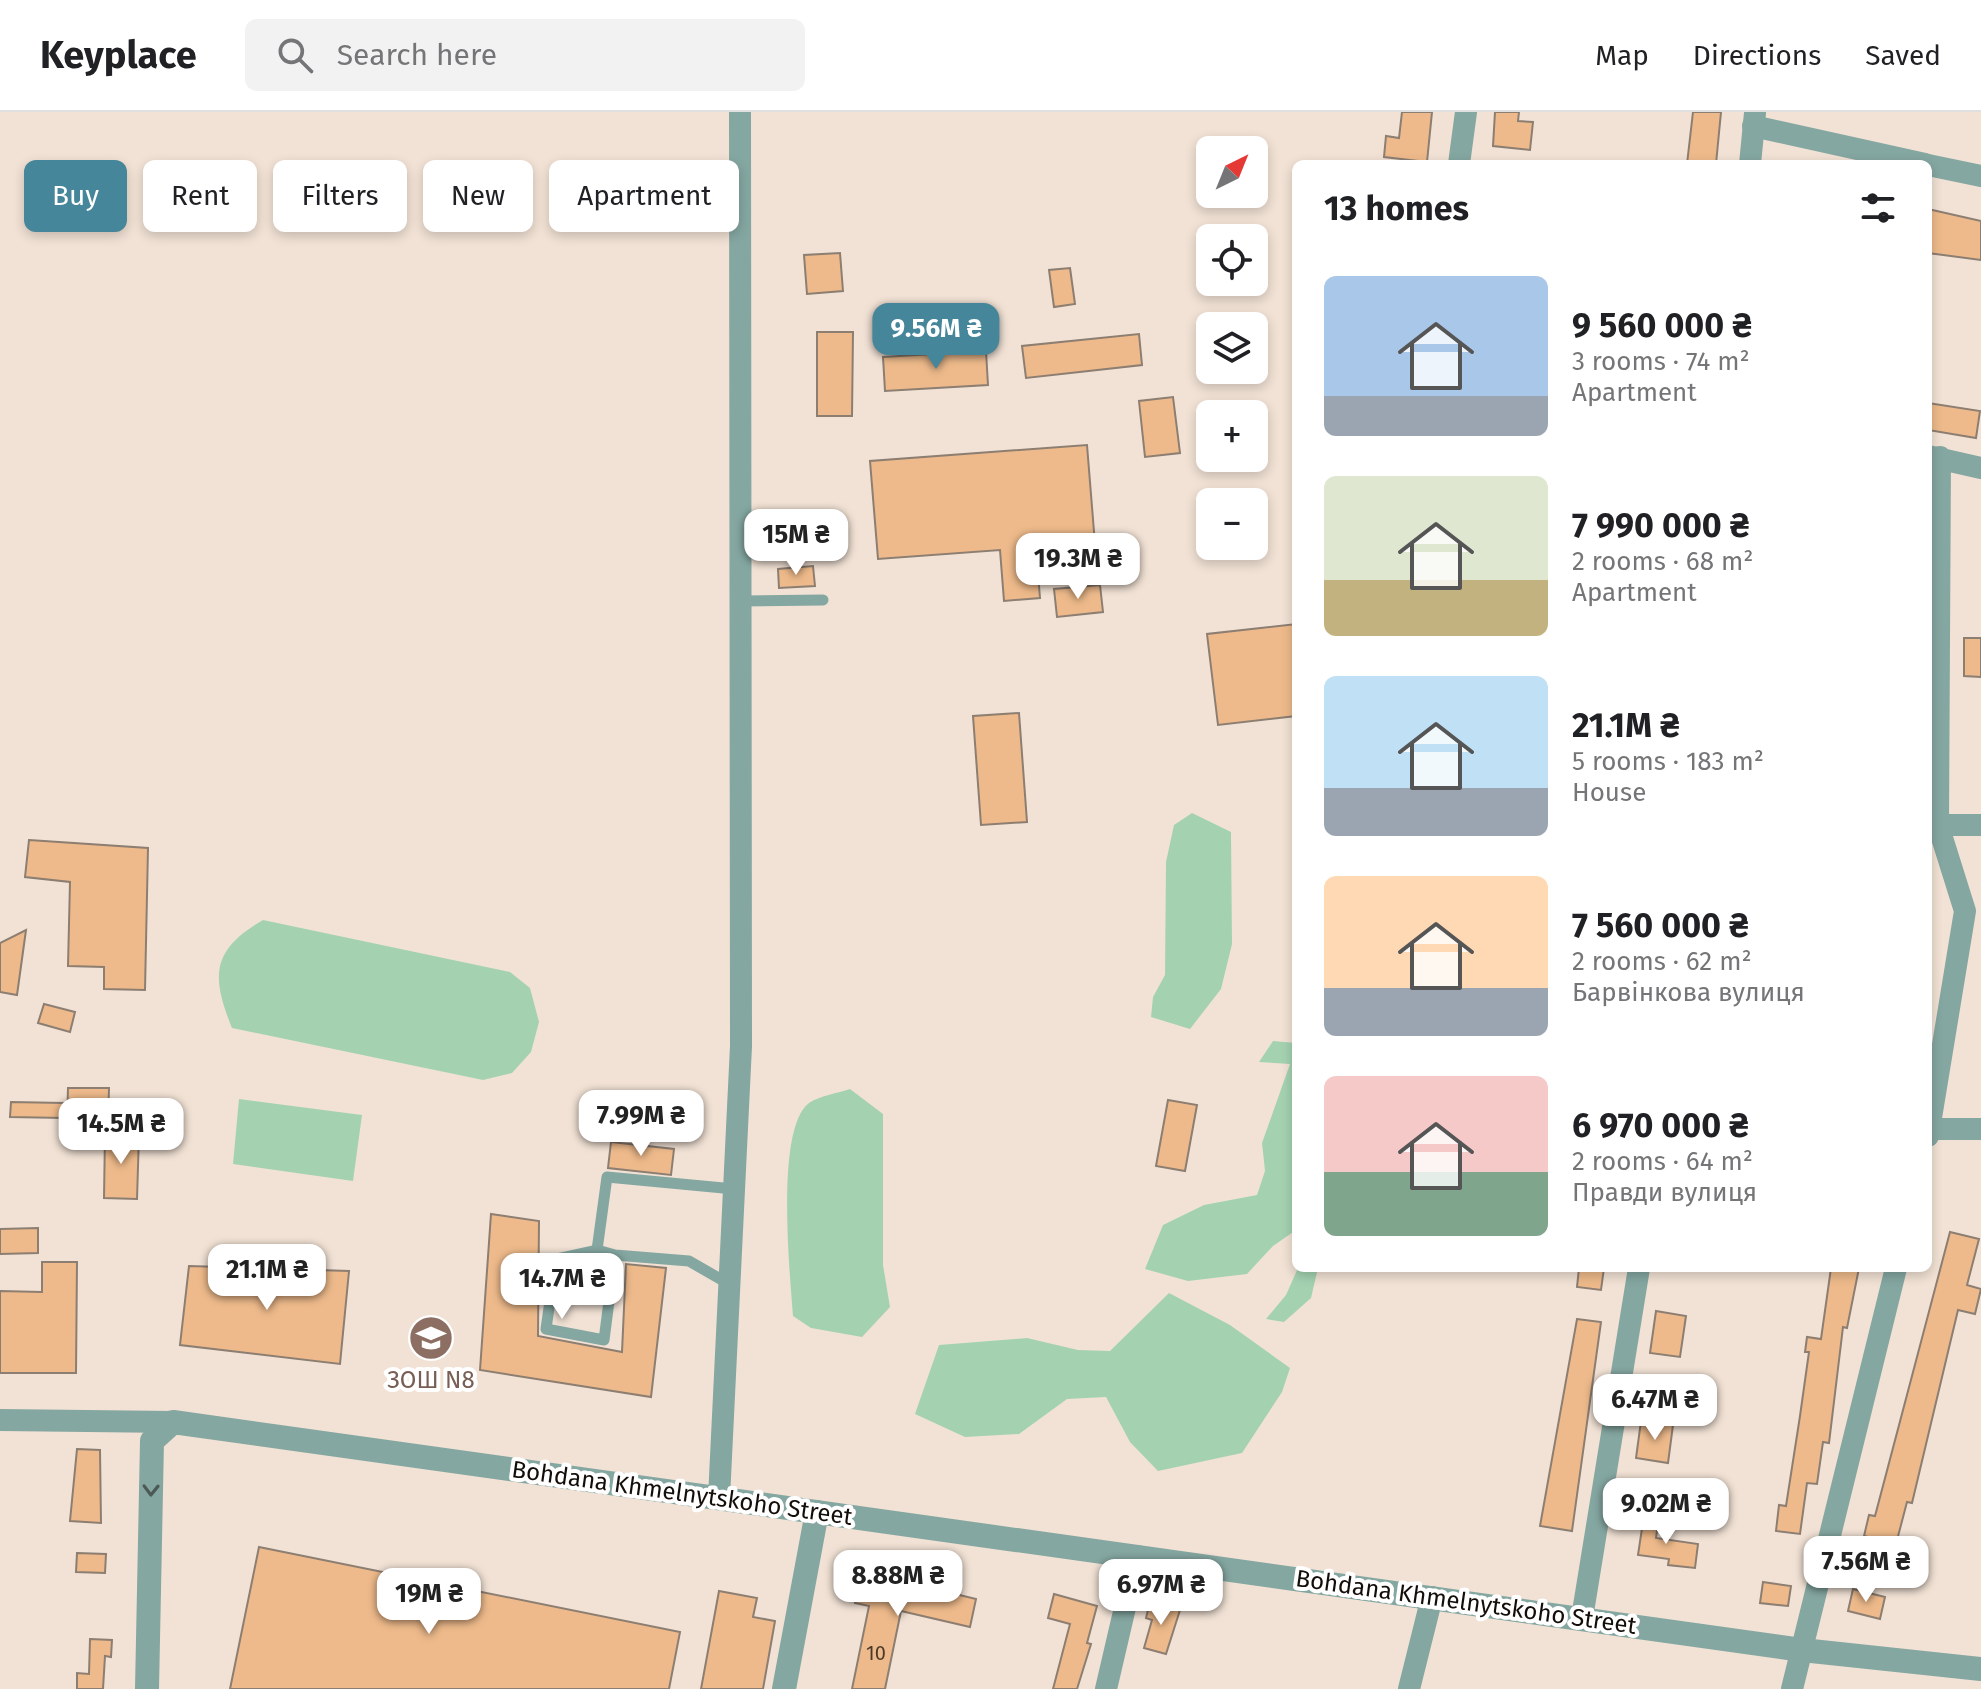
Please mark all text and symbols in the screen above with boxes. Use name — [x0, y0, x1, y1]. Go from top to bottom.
search box — [245, 19, 805, 91]
text: Keyplace — [40, 32, 197, 78]
icon: search — [273, 33, 317, 77]
text: Search here — [337, 37, 497, 73]
text: Map — [1595, 39, 1649, 72]
text: Directions — [1693, 39, 1821, 72]
text: Saved — [1865, 39, 1941, 72]
north arrow — [1196, 136, 1268, 208]
map controls — [1196, 136, 1268, 560]
chip: Buy — [24, 160, 127, 232]
chip: Rent — [143, 160, 257, 232]
chip: Filters — [273, 160, 407, 232]
chip: New — [423, 160, 533, 232]
chip: Apartment — [549, 160, 739, 232]
icon: filters — [1856, 186, 1900, 230]
text: 13 homes — [1324, 188, 1469, 229]
button: locate — [1196, 224, 1268, 296]
pin: 9.56M ₴ — [862, 303, 1010, 371]
text: 9 560 000 ₴ — [1572, 305, 1752, 346]
icon: home — [1388, 308, 1484, 404]
button: layers — [1196, 312, 1268, 384]
text: 9.56M ₴ — [890, 313, 982, 344]
text: 3 rooms · 74 m² — [1572, 346, 1750, 377]
text: Apartment — [1572, 377, 1697, 408]
button: + — [1196, 400, 1268, 472]
button: − — [1196, 488, 1268, 560]
text: 7 990 000 ₴ — [1572, 505, 1749, 546]
icon: home — [1388, 508, 1484, 604]
pin: 15M ₴ — [740, 509, 852, 577]
text: 15M ₴ — [762, 519, 830, 550]
pin: 19.3M ₴ — [1004, 533, 1152, 601]
text: 19.3M ₴ — [1034, 543, 1122, 574]
text: 2 rooms · 68 m² — [1572, 546, 1753, 577]
text: Apartment — [1572, 577, 1697, 608]
text: 21.1M ₴ — [1572, 705, 1679, 746]
icon: home — [1388, 708, 1484, 804]
text: 5 rooms · 183 m² — [1572, 746, 1764, 777]
text: House — [1572, 777, 1646, 808]
text: 7 560 000 ₴ — [1572, 905, 1749, 946]
icon: home — [1388, 908, 1484, 1004]
text: 2 rooms · 62 m² — [1572, 946, 1752, 977]
text: Барвінкова вулиця — [1572, 977, 1805, 1008]
pin: 7.99M ₴ — [567, 1090, 715, 1158]
pin: 14.5M ₴ — [47, 1098, 195, 1166]
text: 7.99M ₴ — [597, 1100, 685, 1131]
text: 6 970 000 ₴ — [1572, 1105, 1749, 1146]
text: 14.5M ₴ — [77, 1108, 165, 1139]
icon: home — [1388, 1108, 1484, 1204]
text: 2 rooms · 64 m² — [1572, 1146, 1753, 1177]
text: Правди вулиця — [1572, 1177, 1757, 1208]
pin: 21.1M ₴ — [193, 1244, 341, 1312]
pin: 14.7M ₴ — [488, 1253, 636, 1321]
text: 21.1M ₴ — [226, 1254, 308, 1285]
text: 14.7M ₴ — [519, 1263, 605, 1294]
school or university icon: ЗОШ N8 — [407, 1314, 455, 1362]
place label: ЗОШ N8 — [387, 1366, 475, 1394]
pin: 6.47M ₴ — [1581, 1374, 1729, 1442]
text: 6.47M ₴ — [1611, 1384, 1699, 1415]
street label: Bohdana Khmelnytskoho Street — [510, 1455, 854, 1531]
pin: 9.02M ₴ — [1592, 1478, 1740, 1546]
one-way arrow — [142, 1484, 160, 1497]
text: 9.02M ₴ — [1621, 1488, 1711, 1519]
pin: 7.56M ₴ — [1792, 1536, 1940, 1604]
text: 7.56M ₴ — [1822, 1546, 1910, 1577]
pin: 8.88M ₴ — [824, 1550, 972, 1618]
pin: 6.97M ₴ — [1087, 1559, 1235, 1627]
text: 8.88M ₴ — [851, 1560, 945, 1591]
street label: Bohdana Khmelnytskoho Street — [1294, 1564, 1638, 1640]
pin: 19M ₴ — [373, 1568, 485, 1636]
text: 6.97M ₴ — [1117, 1569, 1205, 1600]
text: 19M ₴ — [395, 1578, 463, 1609]
house number: 10 — [866, 1641, 886, 1665]

